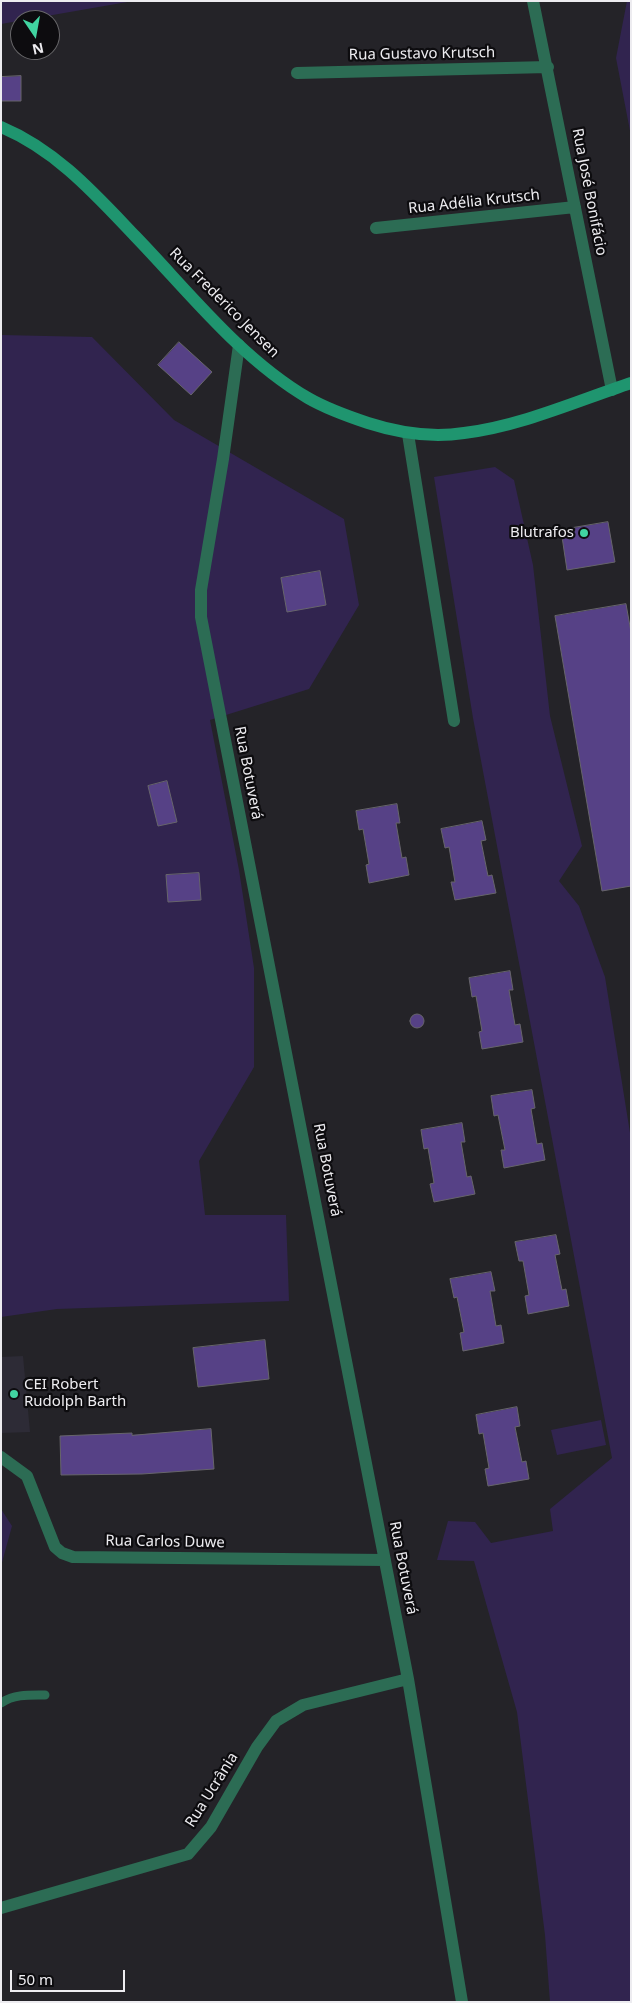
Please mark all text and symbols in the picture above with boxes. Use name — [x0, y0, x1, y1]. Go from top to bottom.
north arrow — [10, 10, 60, 60]
text: N — [30, 39, 46, 60]
street label: Rua Gustavo Krutsch — [349, 44, 495, 64]
street label: Rua José Bonifácio — [568, 127, 610, 257]
street label: Rua Adélia Krutsch — [407, 186, 541, 218]
street label: Rua Frederico Jensen — [165, 244, 283, 362]
place label: Blutrafos — [510, 524, 574, 542]
marker: Blutrafos — [578, 527, 590, 539]
street label: Rua Botuverá — [230, 725, 266, 821]
street label: Rua Botuverá — [309, 1122, 345, 1218]
place label: CEI Robert Rudolph Barth — [24, 1376, 126, 1411]
marker: CEI Robert Rudolph Barth — [8, 1388, 20, 1400]
street label: Rua Botuverá — [385, 1520, 421, 1616]
street label: Rua Carlos Duwe — [105, 1532, 225, 1552]
street label: Rua Ucrânia — [182, 1749, 242, 1831]
scale bar — [12, 1960, 128, 1992]
text: 50 m — [18, 1969, 53, 1989]

